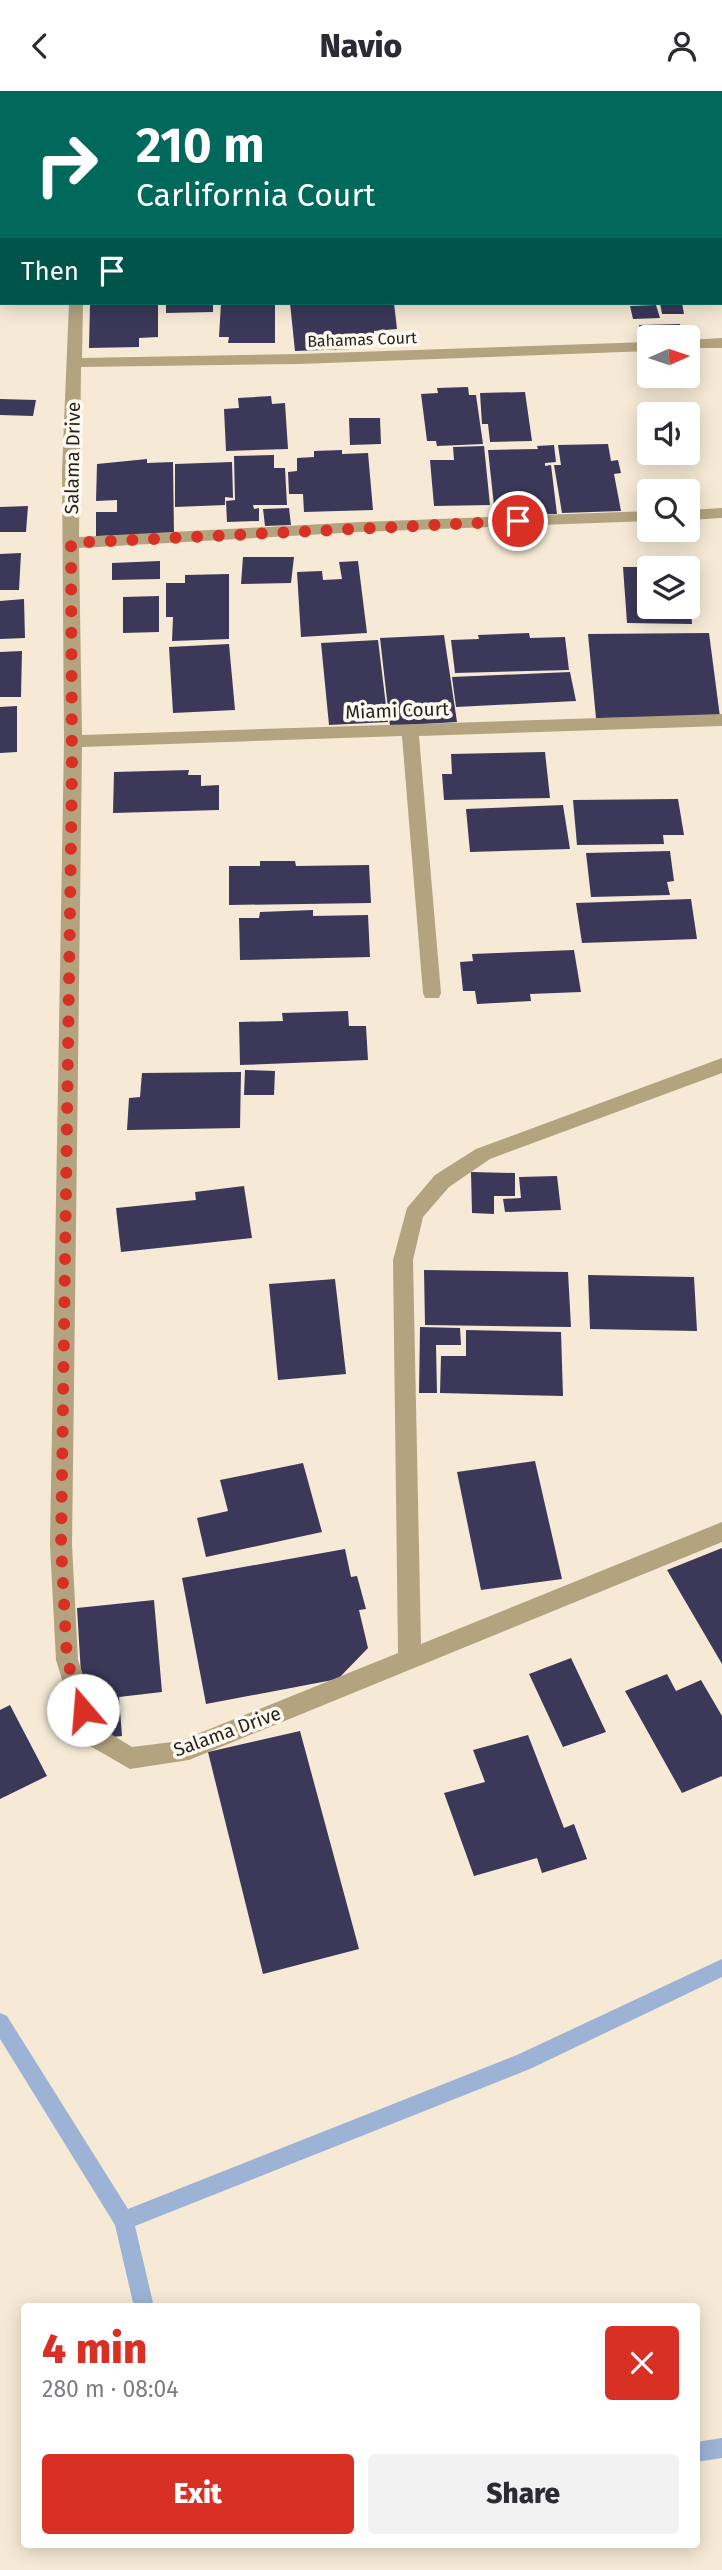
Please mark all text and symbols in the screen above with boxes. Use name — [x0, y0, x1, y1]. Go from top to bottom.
icon: back — [21, 27, 59, 65]
text: Navio — [320, 27, 402, 65]
icon: person — [663, 27, 701, 65]
text: 210 m — [136, 116, 265, 175]
icon: right — [21, 119, 112, 210]
text: Carlifornia Court — [136, 176, 375, 214]
icon: arrive — [93, 252, 131, 290]
text: Then — [21, 256, 79, 287]
north arrow — [637, 325, 700, 389]
map controls — [637, 325, 700, 619]
street label: Bahamas Court — [307, 328, 417, 351]
street label: Salama Drive — [60, 402, 85, 514]
button: sound — [637, 402, 700, 465]
button: search — [637, 479, 700, 542]
pin — [488, 491, 548, 551]
icon: arrive — [499, 502, 537, 540]
button: layers — [637, 556, 700, 619]
street label: Miami Court — [345, 697, 449, 724]
position arrow — [46, 1673, 120, 1747]
street label: Salama Drive — [170, 1701, 284, 1762]
text: 4 min — [42, 2324, 147, 2374]
button: close — [605, 2326, 679, 2400]
text: 280 m · 08:04 — [42, 2375, 179, 2403]
button: Exit — [42, 2454, 354, 2534]
button: Share — [368, 2454, 679, 2534]

